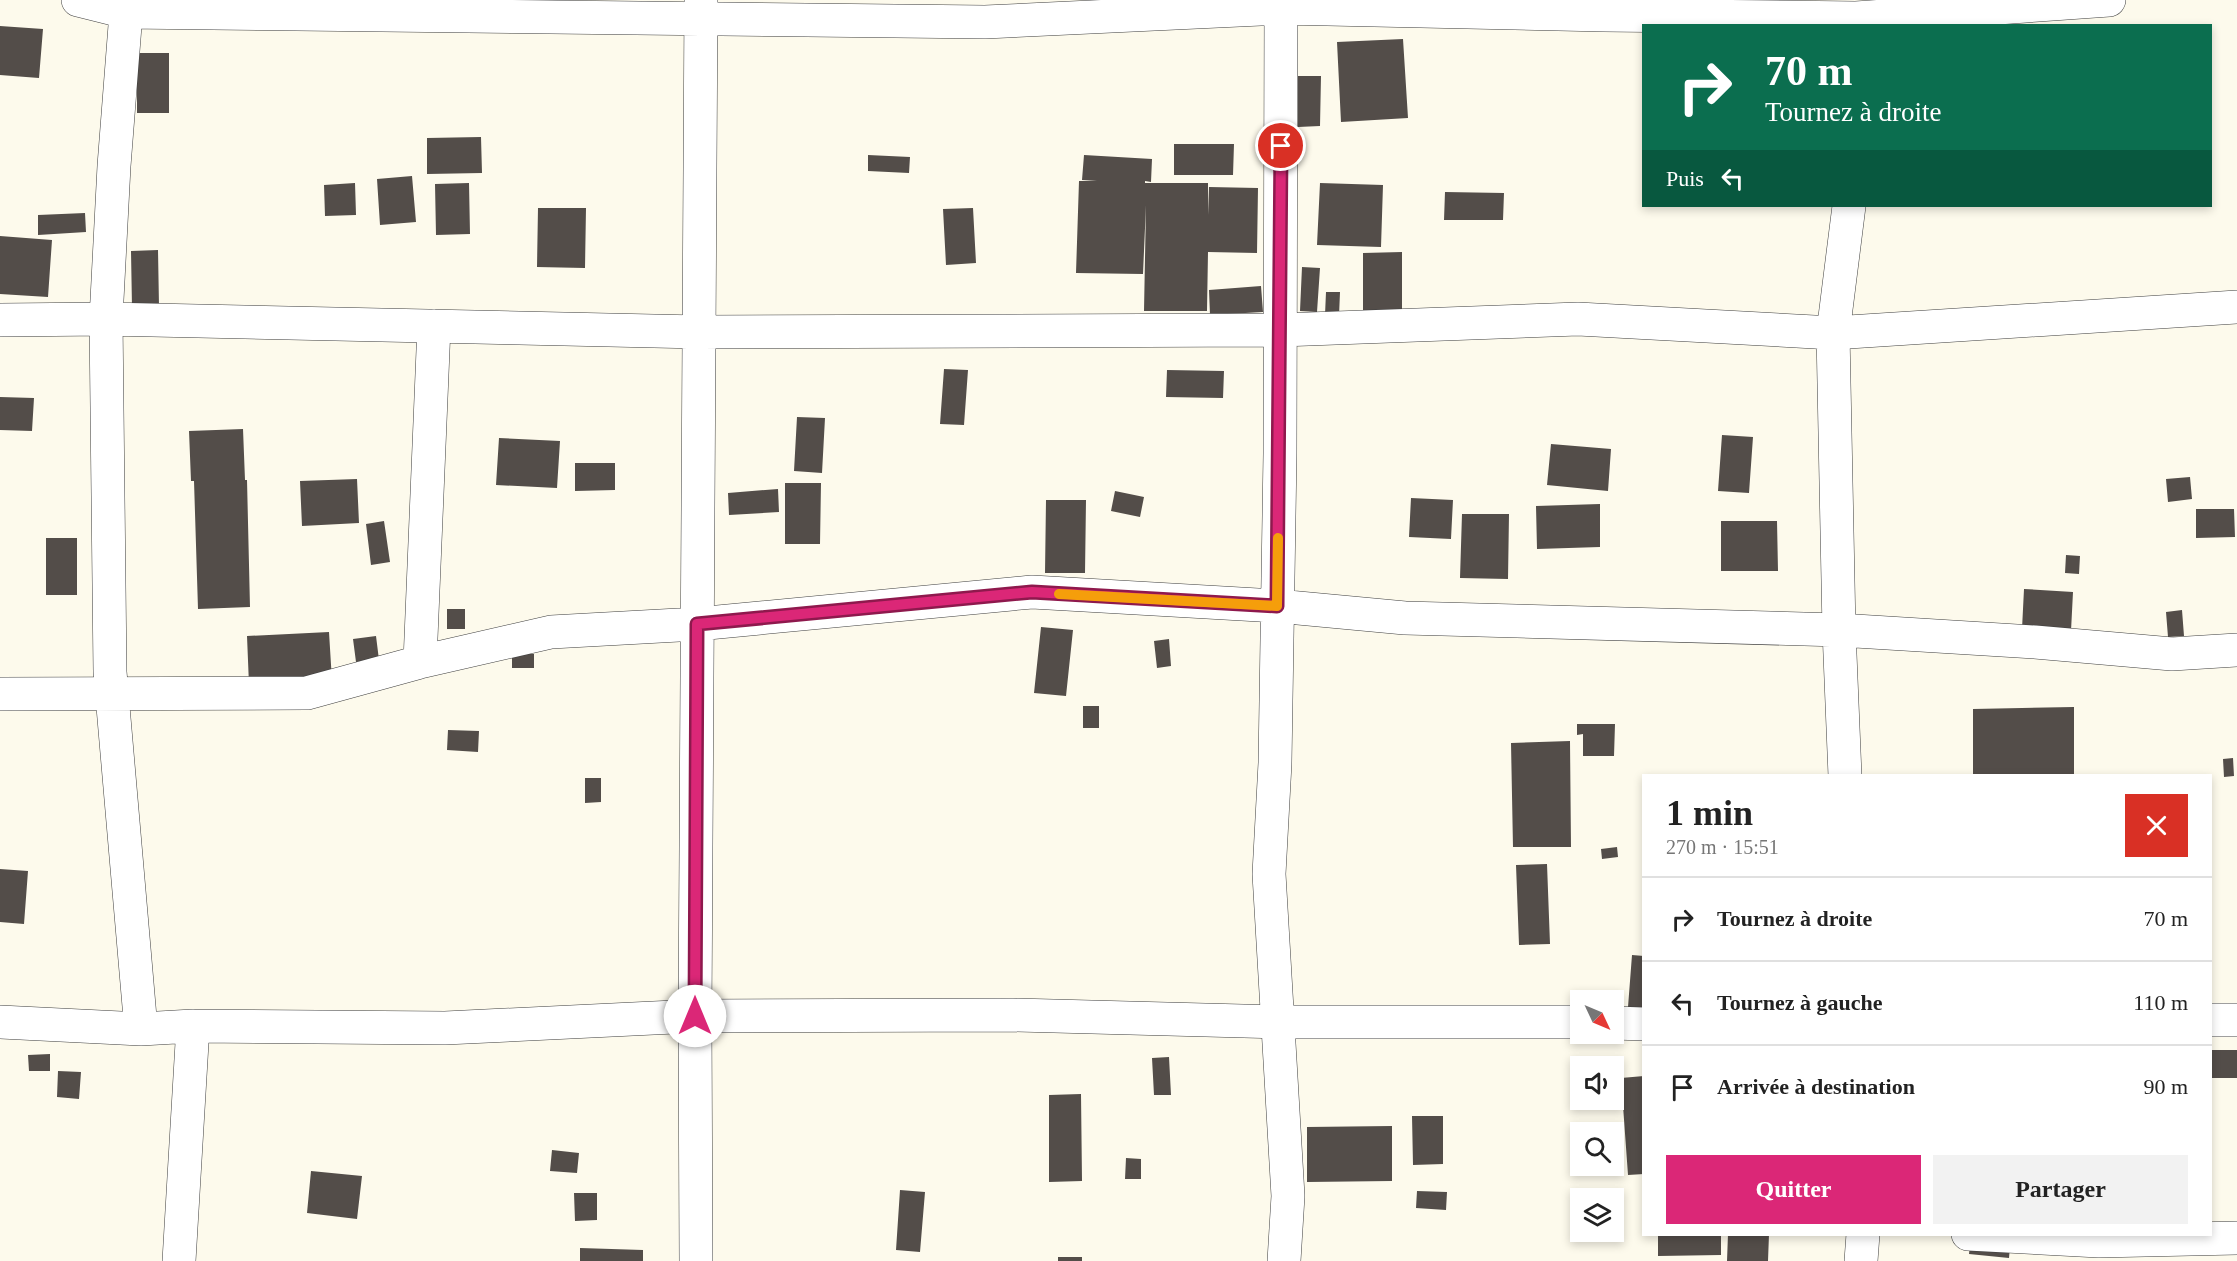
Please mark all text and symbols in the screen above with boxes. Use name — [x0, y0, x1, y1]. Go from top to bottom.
icon: right — [1666, 48, 1744, 126]
text: 70 m — [1765, 48, 1853, 94]
text: Tournez à droite — [1765, 97, 1942, 127]
pin — [1255, 120, 1306, 171]
icon: arrive — [1264, 129, 1297, 162]
icon: left — [1716, 162, 1749, 195]
text: Puis — [1666, 166, 1704, 191]
text: 1 min — [1666, 793, 1753, 833]
button: close — [2125, 794, 2188, 857]
text: 270 m · 15:51 — [1666, 836, 1779, 858]
icon: right — [1666, 903, 1699, 936]
text: Tournez à droite — [1717, 906, 1872, 931]
text: 70 m — [2143, 906, 2188, 931]
position arrow — [663, 984, 727, 1048]
icon: left — [1666, 987, 1699, 1020]
north arrow — [1570, 990, 1624, 1044]
map controls — [1570, 990, 1624, 1242]
text: Tournez à gauche — [1717, 990, 1882, 1015]
text: 110 m — [2133, 990, 2188, 1015]
button: sound — [1570, 1056, 1624, 1110]
icon: arrive — [1666, 1071, 1699, 1104]
text: Arrivée à destination — [1717, 1074, 1915, 1099]
text: 90 m — [2143, 1074, 2188, 1099]
button: search — [1570, 1122, 1624, 1176]
button: Quitter — [1666, 1155, 1921, 1224]
button: Partager — [1933, 1155, 2188, 1224]
button: layers — [1570, 1188, 1624, 1242]

